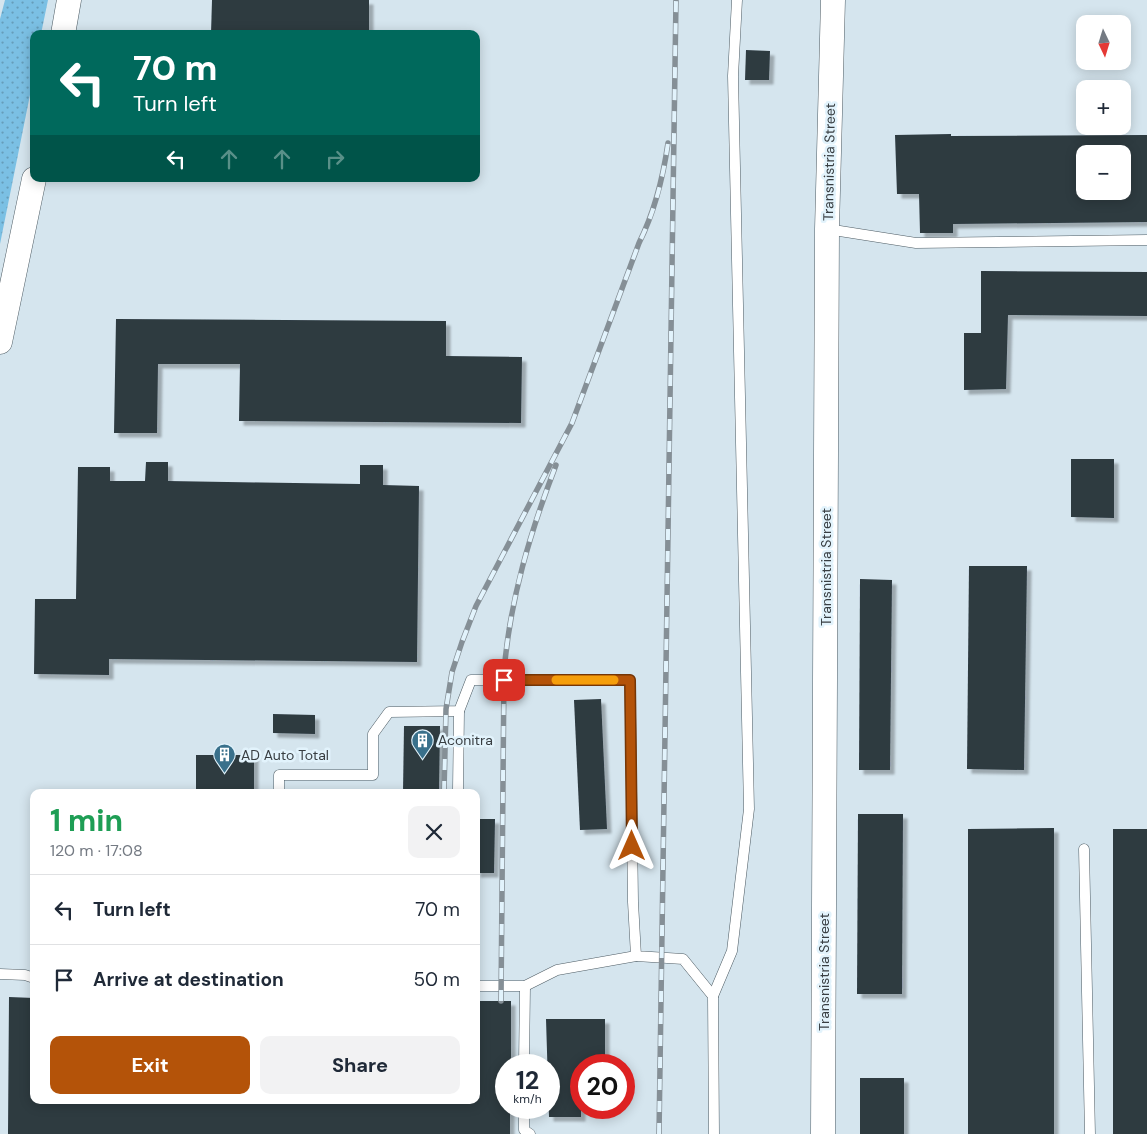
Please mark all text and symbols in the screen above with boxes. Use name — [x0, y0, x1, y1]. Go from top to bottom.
north arrow — [1076, 15, 1131, 70]
map controls — [1076, 15, 1131, 200]
text: 70 m — [133, 45, 217, 91]
icon: left — [50, 50, 115, 115]
button: + — [1076, 80, 1131, 135]
text: Turn left — [133, 89, 217, 118]
street label: Transnistria Street — [819, 103, 839, 221]
icon: left — [162, 145, 190, 173]
icon: ahead — [215, 145, 243, 173]
icon: ahead — [268, 145, 296, 173]
icon: right — [321, 145, 349, 173]
button: − — [1076, 145, 1131, 200]
street label: Transnistria Street — [817, 508, 835, 626]
pin — [483, 659, 525, 701]
icon: arrive — [490, 666, 518, 694]
building icon: Aconitra — [410, 728, 434, 759]
place label: Aconitra — [438, 731, 493, 749]
building icon: AD Auto Total — [213, 743, 237, 774]
place label: AD Auto Total — [241, 746, 329, 764]
text: 1 min — [50, 801, 123, 840]
button: close — [408, 806, 460, 858]
position arrow — [605, 819, 657, 871]
text: 120 m · 17:08 — [50, 840, 143, 861]
icon: left — [50, 896, 78, 924]
text: Turn left — [93, 897, 171, 922]
text: 70 m — [415, 897, 460, 922]
street label: Transnistria Street — [815, 913, 833, 1031]
icon: arrive — [50, 966, 78, 994]
text: Arrive at destination — [93, 967, 284, 992]
text: 50 m — [413, 967, 460, 992]
button: Exit — [50, 1036, 250, 1094]
button: Share — [260, 1036, 460, 1094]
speed limit sign: 20 — [570, 1054, 635, 1119]
text: 12 — [516, 1064, 539, 1097]
text: km/h — [513, 1091, 542, 1107]

